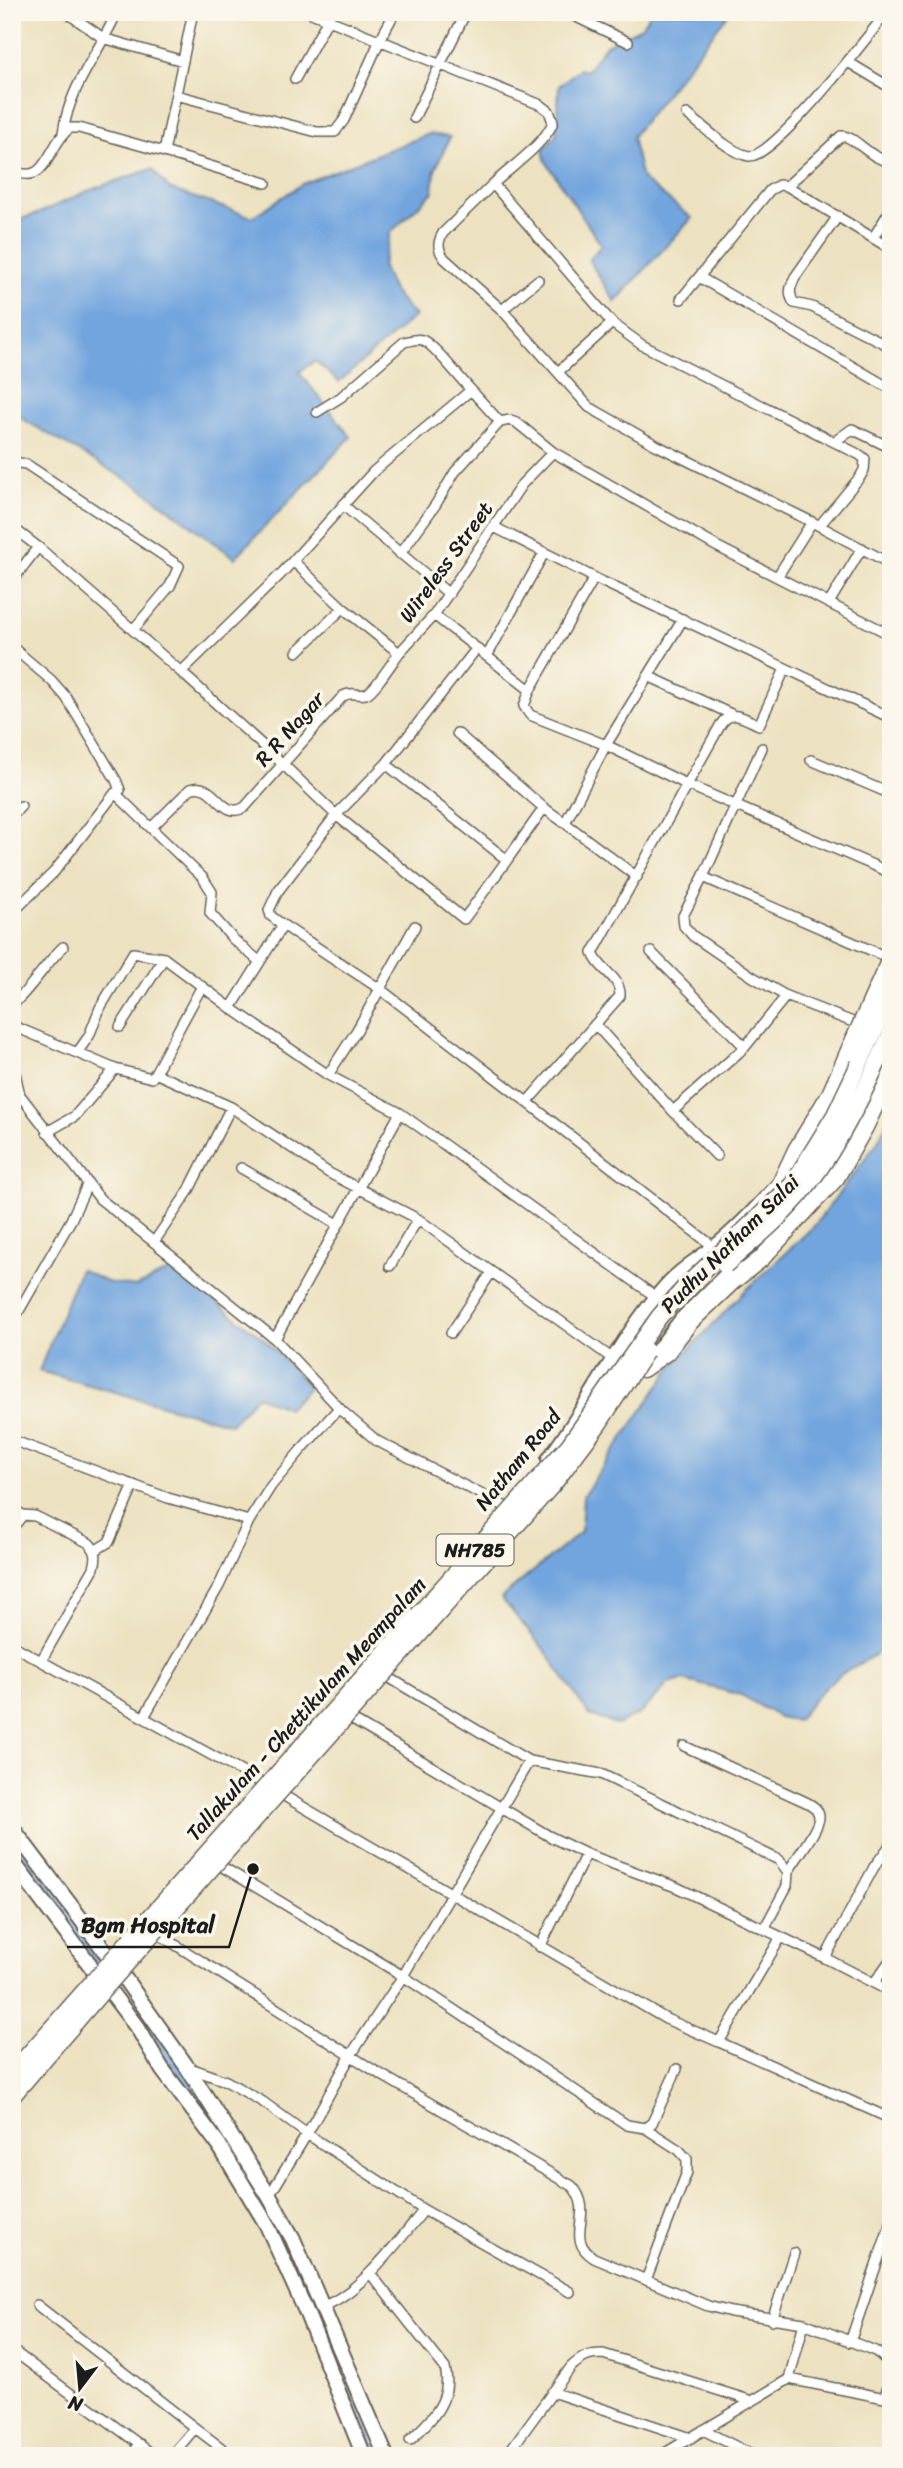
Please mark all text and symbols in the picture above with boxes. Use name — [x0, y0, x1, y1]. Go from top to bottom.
street label: Wireless Street — [389, 493, 503, 631]
street label: R R Nagar — [245, 681, 336, 776]
street label: Pudhu Natham Salai — [651, 1164, 810, 1323]
street label: Natham Road — [465, 1399, 572, 1519]
road number: NH785 — [436, 1534, 514, 1566]
street label: Tallakulam - Chettikulam Meampalam — [176, 1568, 436, 1850]
callout: Bgm Hospital — [67, 1903, 229, 1947]
text: Bgm Hospital — [81, 1905, 216, 1946]
north arrow — [46, 2352, 116, 2422]
text: N — [64, 2386, 87, 2422]

